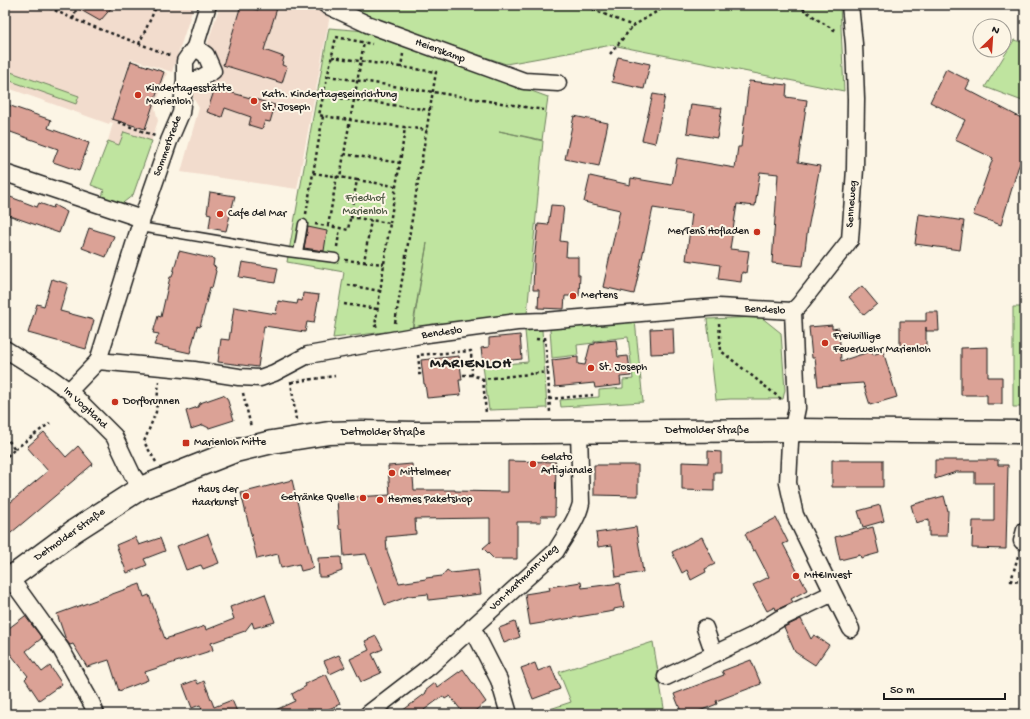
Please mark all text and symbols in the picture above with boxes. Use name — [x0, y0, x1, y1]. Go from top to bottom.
north arrow — [972, 18, 1012, 58]
text: N — [990, 24, 1001, 38]
street label: Heierskamp — [413, 36, 467, 66]
place label: Kindertagesstätte Marienloh — [146, 83, 232, 108]
place label: Kath. Kindertageseinrichtung St. Joseph — [262, 89, 397, 114]
marker: Kindertagesstätte Marienloh — [133, 90, 143, 100]
marker: Kath. Kindertageseinrichtung St. Joseph — [249, 96, 259, 106]
street label: Sommerbrede — [152, 114, 185, 178]
street label: Senneweg — [844, 180, 860, 228]
park label: Friedhof Marienloh — [343, 192, 388, 218]
place label: Cafe del Mar — [228, 207, 288, 220]
marker: Cafe del Mar — [215, 209, 225, 219]
place label: MerTenS Hofladen — [668, 226, 750, 238]
marker: MerTenS Hofladen — [752, 227, 762, 237]
place label: Mertens — [581, 290, 619, 302]
marker: Mertens — [568, 291, 578, 301]
street label: Bendeslo — [743, 303, 786, 317]
street label: Bendeslo — [420, 324, 463, 342]
place label: Freiwillige Feuerwehr Marienloh — [832, 331, 931, 356]
marker: Freiwillige Feuerwehr Marienloh — [820, 338, 830, 348]
district label: MARIENLOH — [430, 355, 512, 373]
place label: St. Joseph — [599, 362, 647, 374]
marker: St. Joseph — [586, 363, 596, 373]
street label: Im Vogtland — [60, 385, 111, 432]
place label: Dorfbrunnen — [122, 395, 180, 408]
marker: Dorfbrunnen — [110, 397, 120, 407]
street label: Detmolder Straße — [664, 425, 749, 437]
street label: Detmolder Straße — [340, 427, 425, 439]
place label: Marienloh Mitte — [194, 437, 267, 449]
marker: Marienloh Mitte — [181, 438, 191, 448]
place label: Gelato Artigianale — [541, 452, 593, 477]
marker: Gelato Artigianale — [528, 459, 538, 469]
place label: Mittelmeer — [400, 467, 451, 479]
marker: Mittelmeer — [387, 468, 397, 478]
place label: Haus der Haarkunst — [192, 484, 240, 509]
marker: Haus der Haarkunst — [241, 491, 251, 501]
place label: Getränke Quelle — [281, 492, 355, 504]
marker: Getränke Quelle — [358, 493, 368, 503]
place label: Hermes Paketshop — [388, 494, 473, 506]
marker: Hermes Paketshop — [375, 495, 385, 505]
street label: Detmolder Straße — [31, 506, 108, 565]
street label: Von-Hartmann-Weg — [487, 542, 561, 614]
place label: MH€Invest — [804, 570, 853, 582]
marker: MH€Invest — [791, 571, 801, 581]
scale bar — [884, 675, 1005, 701]
text: 50 m — [890, 684, 915, 698]

